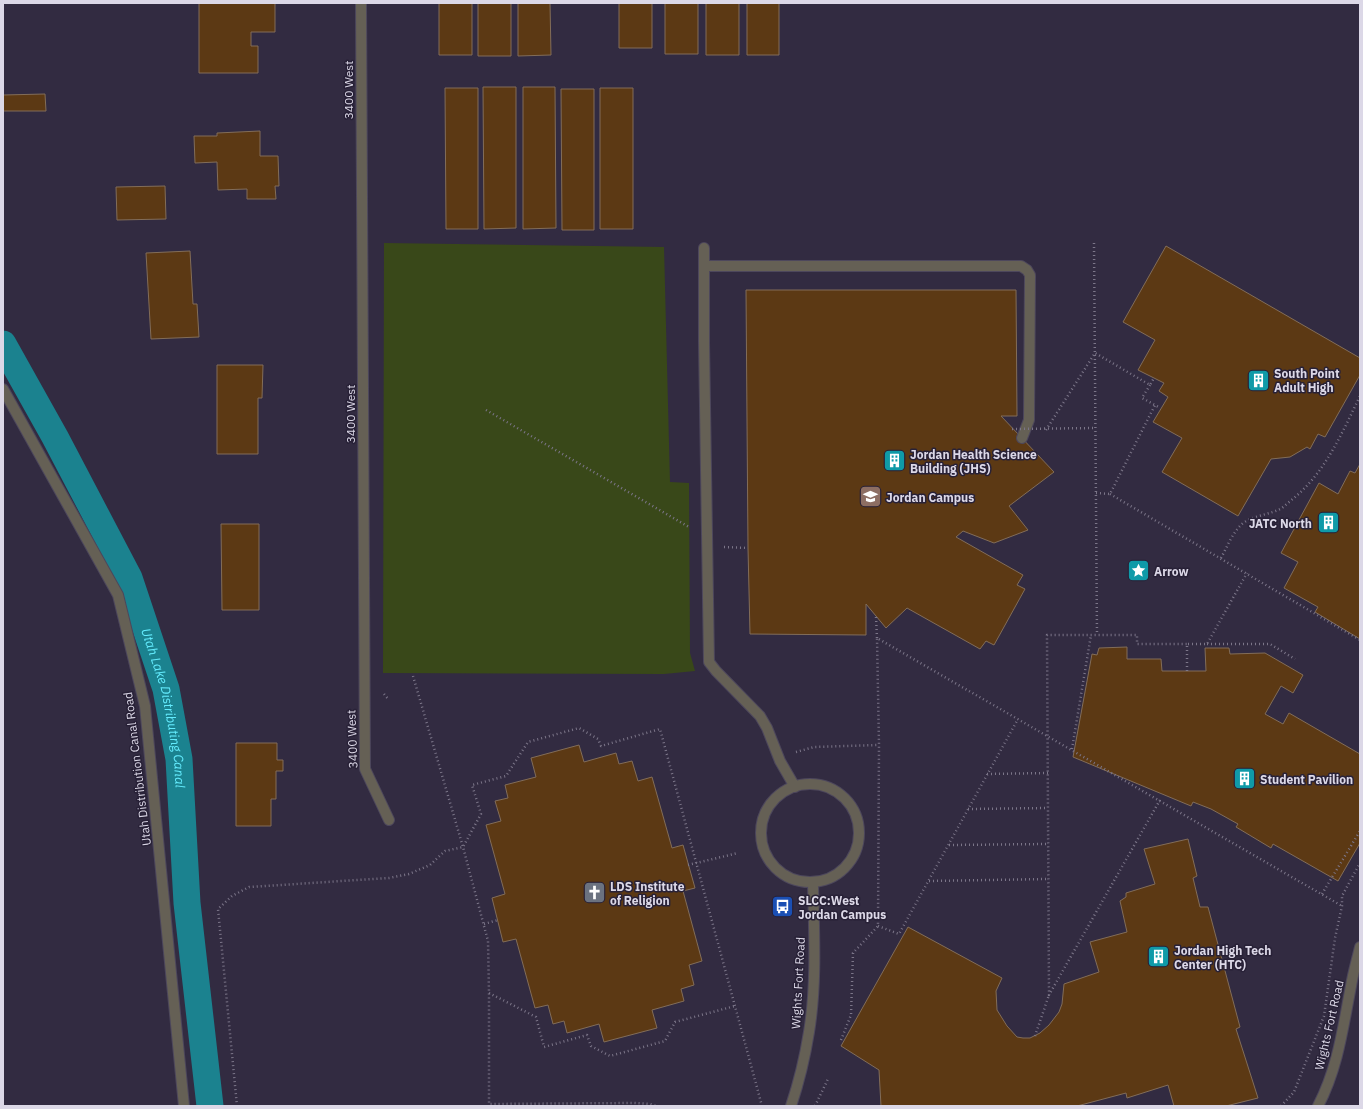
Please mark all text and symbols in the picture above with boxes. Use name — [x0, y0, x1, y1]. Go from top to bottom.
street label: 3400 West — [341, 61, 356, 119]
place label: South Point Adult High — [1274, 366, 1340, 395]
building icon: South Point Adult High — [1245, 367, 1271, 393]
street label: 3400 West — [343, 385, 358, 443]
place label: Jordan Health Science Building (JHS) — [910, 447, 1037, 476]
building icon: Jordan Health Science Building (JHS) — [882, 448, 908, 474]
school or university icon: Jordan Campus — [858, 484, 884, 510]
place label: Jordan Campus — [886, 490, 974, 505]
building icon: JATC North — [1315, 510, 1341, 536]
place label: JATC North — [1249, 516, 1312, 531]
place icon: Arrow — [1126, 558, 1152, 584]
place label: Arrow — [1154, 564, 1189, 579]
water label: Utah Lake Distributing Canal — [138, 626, 189, 789]
street label: Utah Distribution Canal Road — [120, 691, 154, 847]
street label: 3400 West — [343, 709, 361, 769]
building icon: Student Pavilion — [1231, 766, 1257, 792]
place label: Student Pavilion — [1260, 772, 1353, 787]
place label: LDS Institute of Religion — [610, 879, 685, 908]
church icon: LDS Institute of Religion — [581, 880, 607, 906]
place label: SLCC:West Jordan Campus — [798, 893, 886, 922]
bus stop icon: SLCC:West Jordan Campus — [769, 894, 795, 920]
street label: Wights Fort Road — [788, 937, 808, 1029]
place label: Jordan High Tech Center (HTC) — [1174, 943, 1271, 972]
building icon: Jordan High Tech Center (HTC) — [1145, 944, 1171, 970]
street label: Wights Fort Road — [1311, 979, 1347, 1071]

